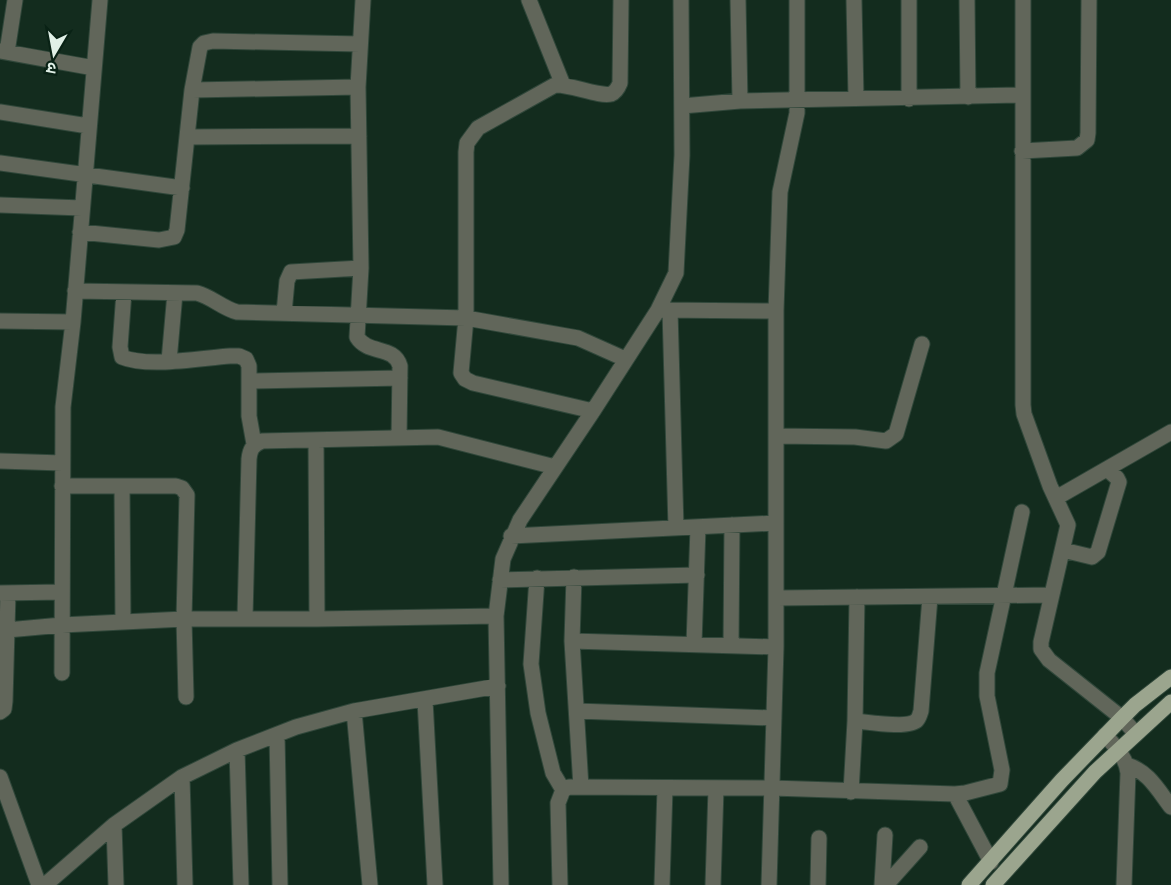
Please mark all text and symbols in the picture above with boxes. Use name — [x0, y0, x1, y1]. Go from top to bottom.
north arrow — [24, 24, 84, 84]
text: उ — [45, 58, 58, 78]

